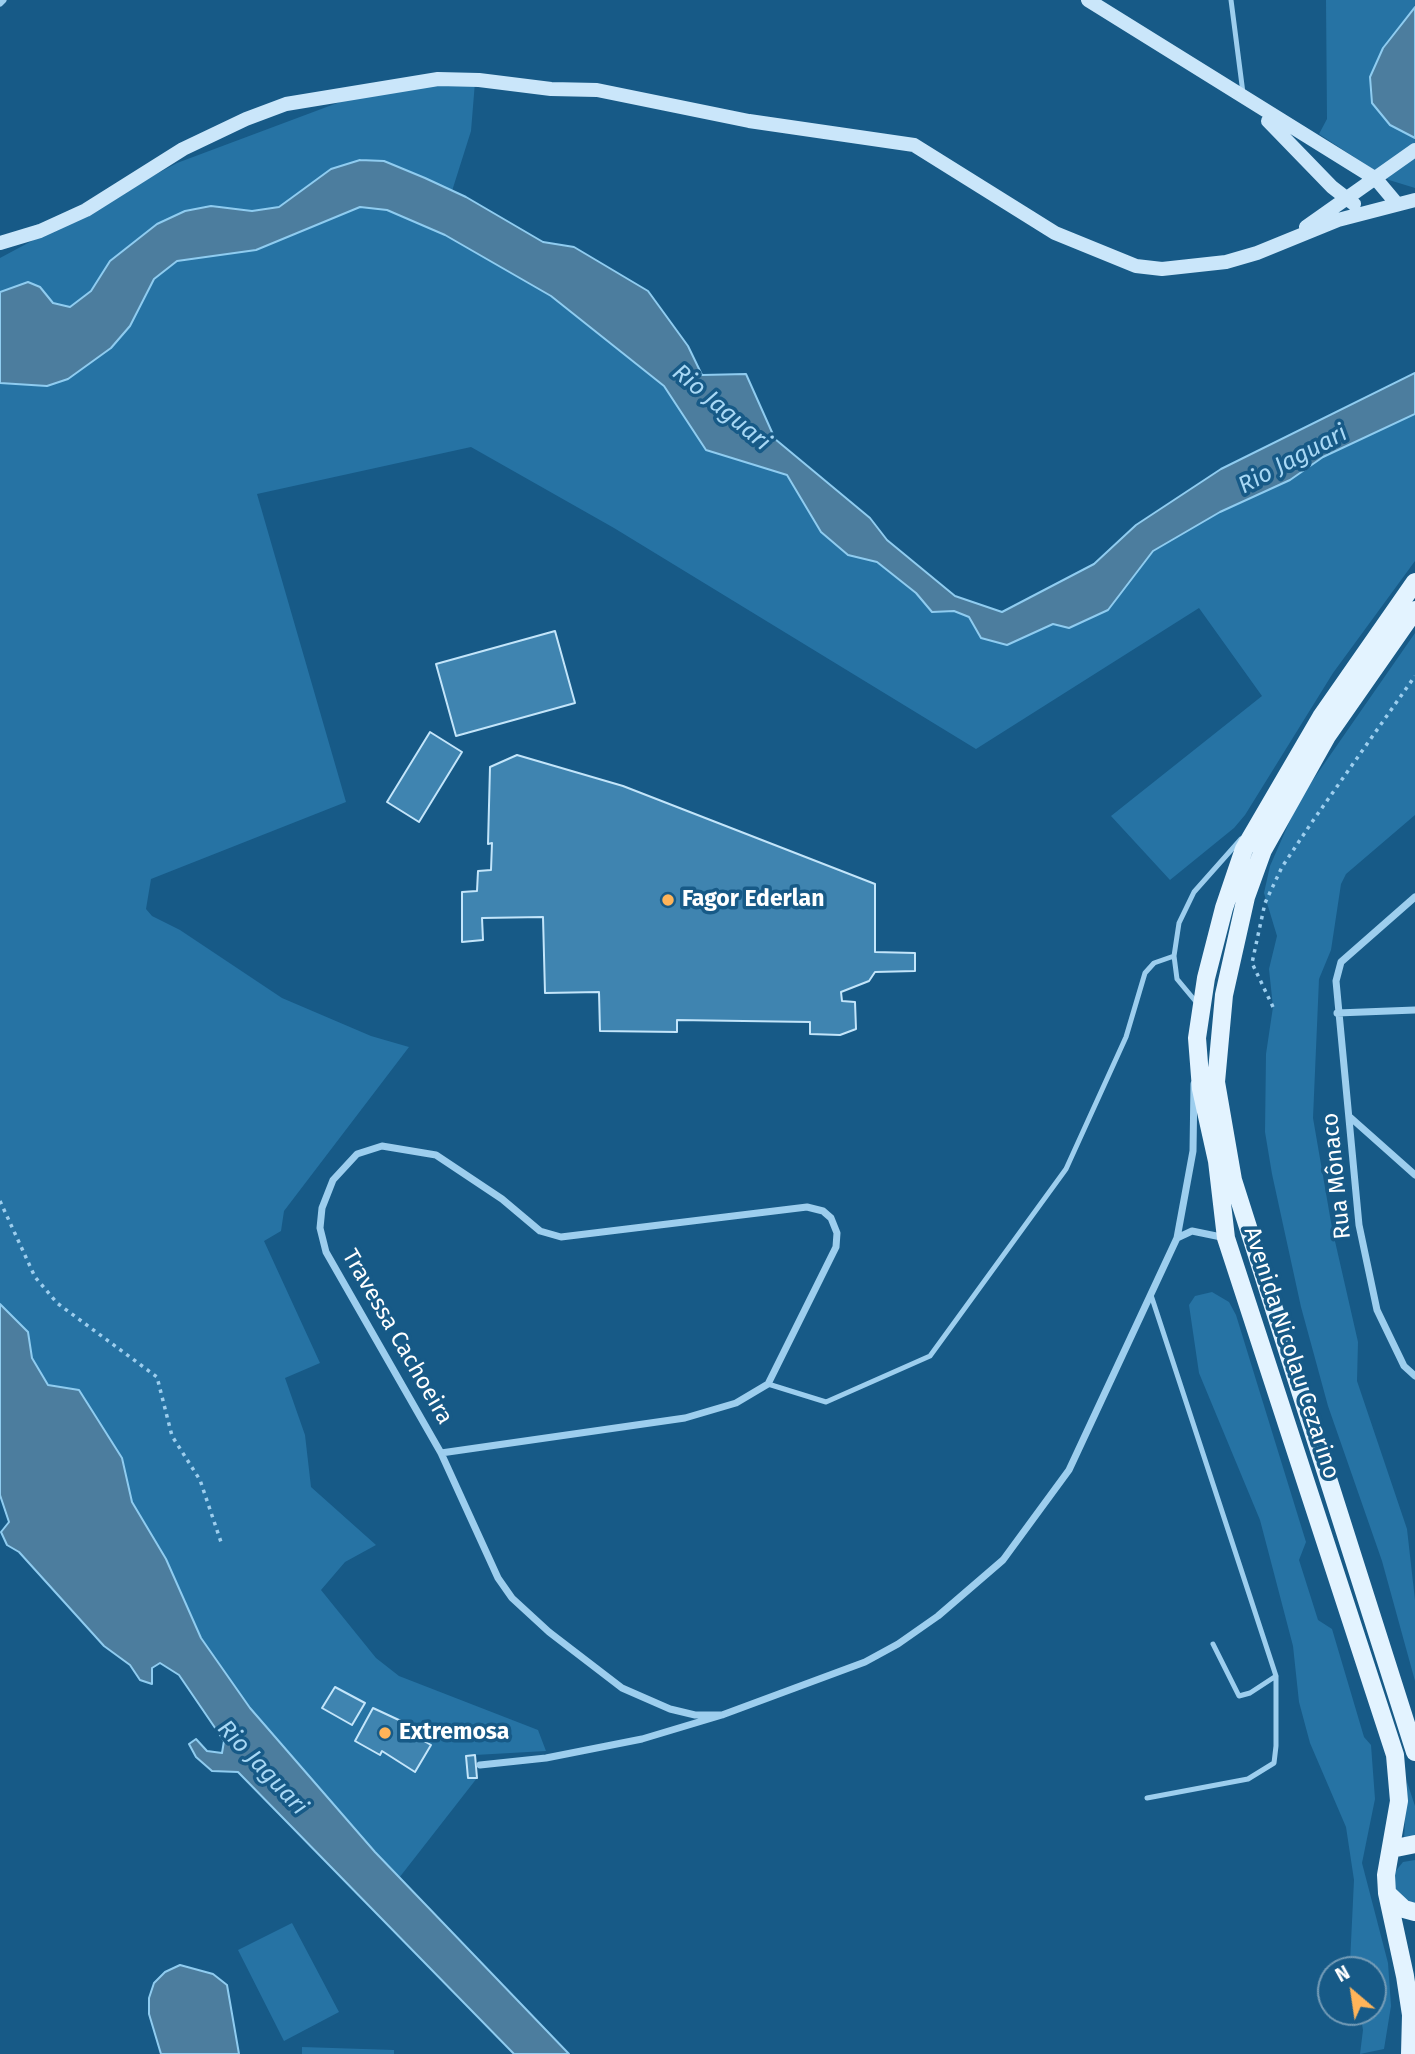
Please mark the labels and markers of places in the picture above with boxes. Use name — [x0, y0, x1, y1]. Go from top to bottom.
place label: Fagor Ederlan — [682, 886, 824, 914]
marker: Fagor Ederlan — [660, 892, 676, 908]
place label: Extremosa — [399, 1719, 509, 1747]
marker: Extremosa — [377, 1725, 393, 1741]

